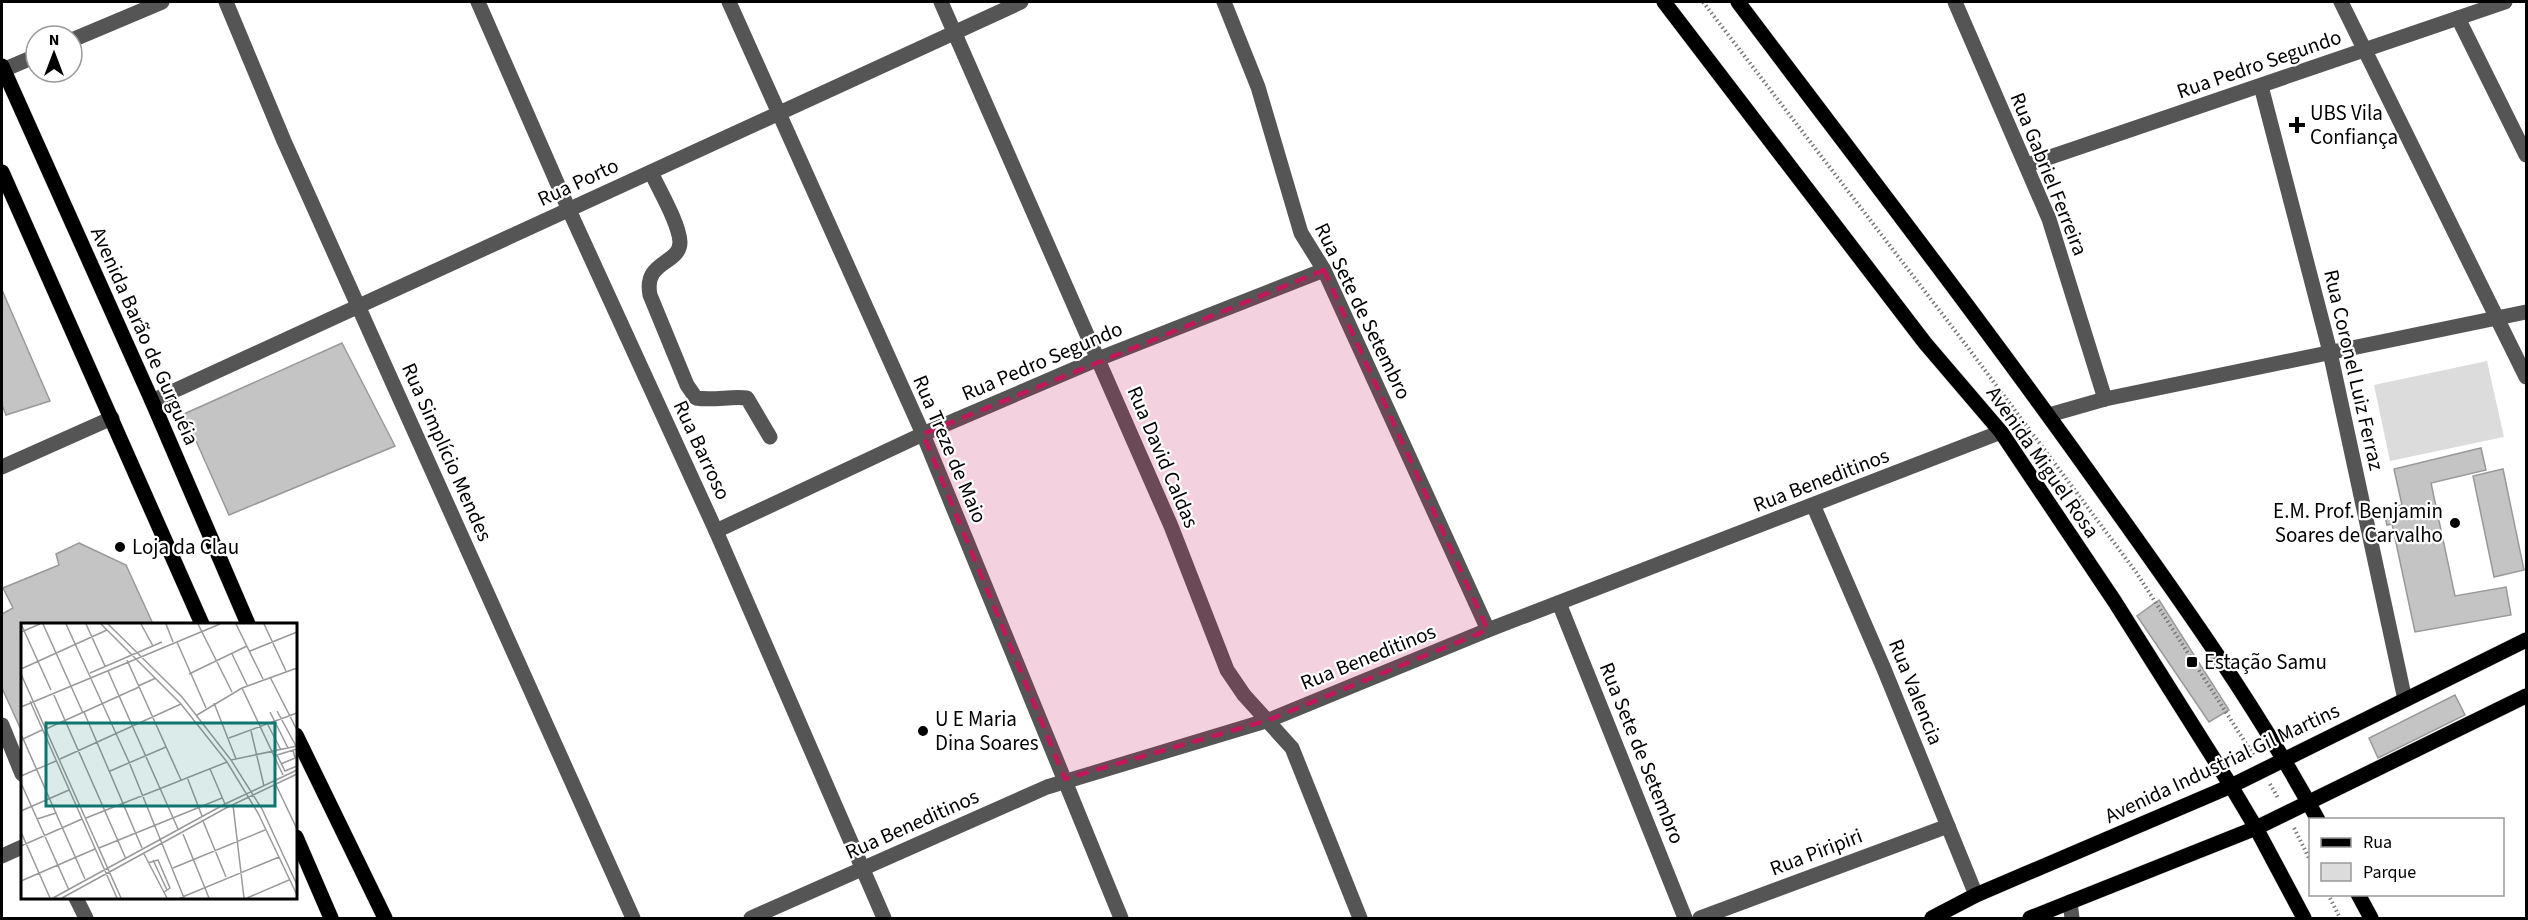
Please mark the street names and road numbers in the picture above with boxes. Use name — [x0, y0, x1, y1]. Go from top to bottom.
street label: Rua Pedro Segundo — [2173, 22, 2345, 106]
street label: Rua Gabriel Ferreira — [2003, 88, 2095, 260]
street label: Rua Porto — [533, 150, 623, 214]
street label: Rua Sete de Setembro — [1307, 218, 1419, 404]
street label: Avenida Barão de Gurguéia — [83, 222, 207, 450]
street label: Rua Coronel Luiz Ferraz — [2316, 267, 2392, 473]
street label: Rua Pedro Segundo — [957, 314, 1127, 408]
street label: Rua Simplício Mendes — [394, 358, 500, 546]
street label: Rua Treze de Maio — [905, 370, 995, 528]
street label: Avenida Miguel Rosa — [1979, 380, 2107, 544]
street label: Rua David Caldas — [1120, 381, 1206, 533]
street label: Rua Barroso — [666, 395, 738, 505]
street label: Rua Beneditinos — [1749, 440, 1894, 520]
street label: Rua Beneditinos — [1296, 616, 1440, 698]
street label: Rua Valencia — [1881, 635, 1951, 749]
street label: Rua Sete de Setembro — [1592, 658, 1692, 848]
street label: Avenida Industrial Gil Martins — [2100, 695, 2345, 831]
street label: Rua Beneditinos — [840, 781, 984, 867]
street label: Rua Piripiri — [1765, 821, 1867, 883]

